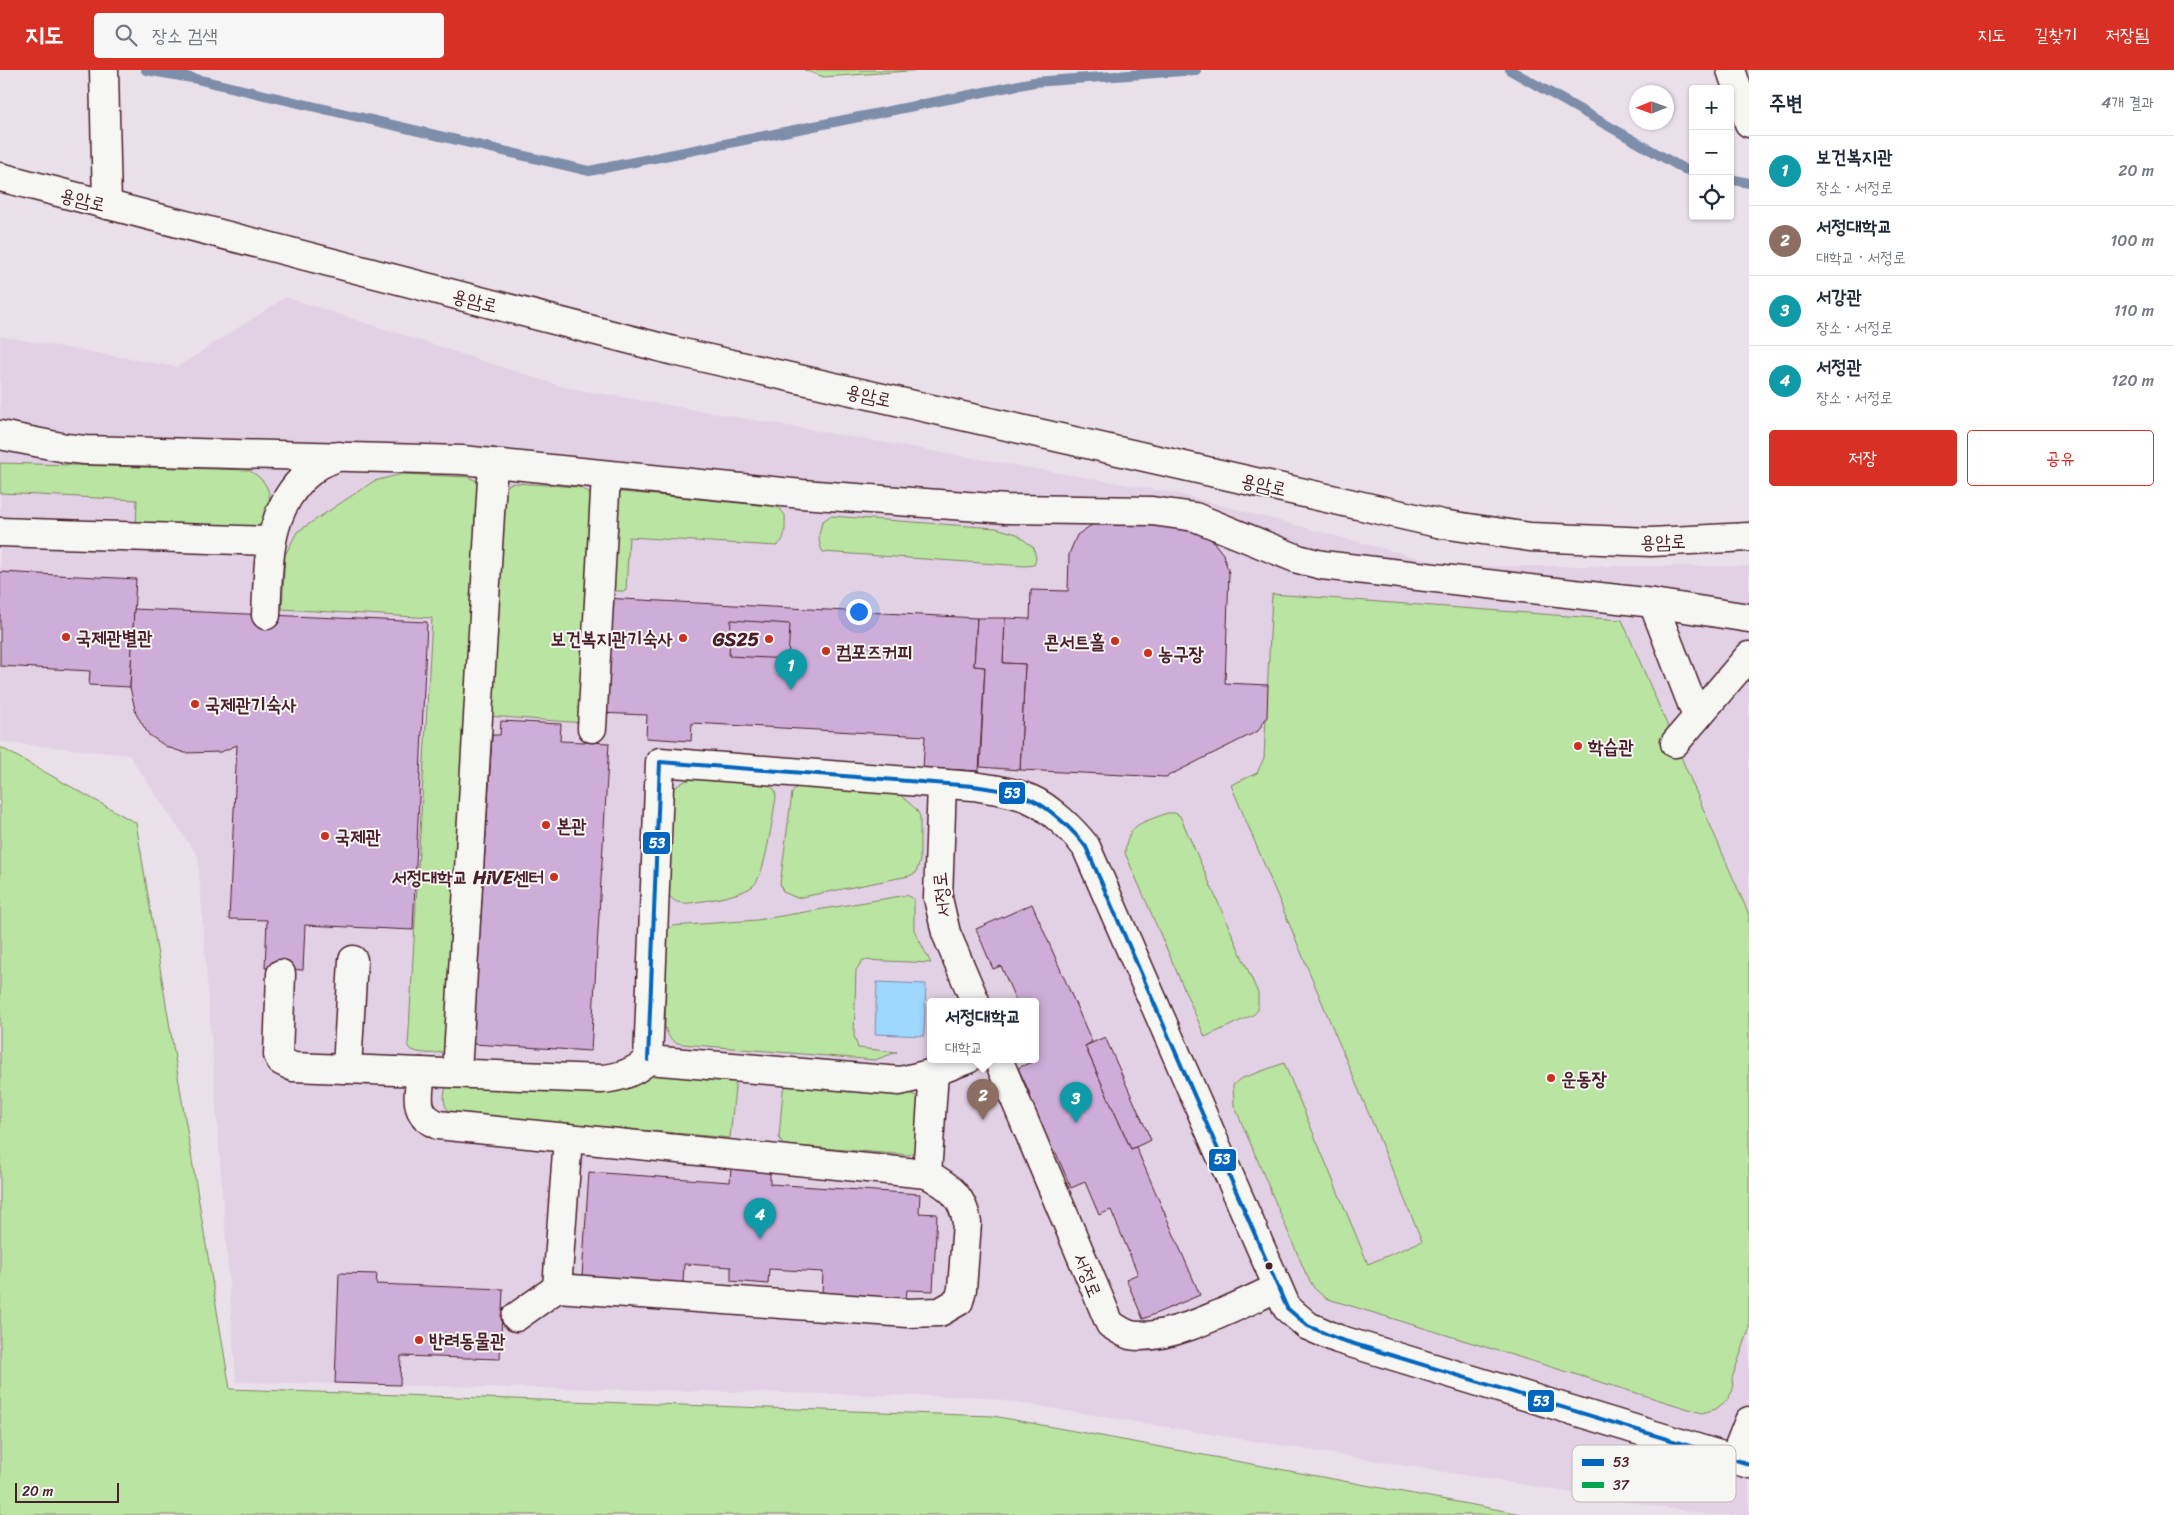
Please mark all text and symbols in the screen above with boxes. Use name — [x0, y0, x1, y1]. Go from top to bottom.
search box — [94, 13, 444, 58]
text: 지도 — [25, 14, 64, 56]
text: 장소 검색 — [152, 19, 218, 52]
text: 지도 — [1977, 19, 2006, 51]
text: 길찾기 — [2034, 19, 2078, 51]
text: 저장됨 — [2106, 19, 2149, 51]
icon: search — [112, 21, 140, 49]
text: 주변 — [1769, 84, 1803, 122]
north arrow — [1629, 85, 1674, 130]
map controls — [1689, 85, 1734, 220]
button: + — [1689, 85, 1734, 130]
text: 4개 결과 — [2101, 88, 2154, 117]
button: − — [1689, 130, 1734, 175]
text: 보건복지관 — [1816, 140, 1892, 173]
text: 1 — [1782, 156, 1788, 185]
text: 20 m — [2118, 156, 2154, 185]
text: 장소 · 서정로 — [1816, 173, 1893, 202]
button: locate — [1689, 175, 1734, 220]
street label: 용암로 — [57, 178, 109, 221]
text: 서정대학교 — [1816, 210, 1892, 243]
text: 2 — [1780, 226, 1790, 255]
text: 100 m — [2110, 226, 2154, 255]
text: 대학교 · 서정로 — [1816, 243, 1906, 272]
street label: 용암로 — [449, 279, 501, 322]
text: 서강관 — [1816, 280, 1862, 313]
text: 3 — [1781, 296, 1789, 325]
text: 110 m — [2114, 296, 2154, 325]
text: 장소 · 서정로 — [1816, 313, 1893, 342]
text: 서정관 — [1816, 350, 1862, 383]
text: 4 — [1780, 366, 1790, 395]
text: 120 m — [2111, 366, 2154, 395]
street label: 용암로 — [843, 374, 895, 417]
text: 장소 · 서정로 — [1816, 383, 1893, 412]
button: 저장 — [1769, 430, 1957, 486]
button: 공유 — [1967, 430, 2154, 486]
street label: 용암로 — [1238, 463, 1290, 506]
street label: 용암로 — [1640, 525, 1686, 558]
your location — [846, 599, 872, 625]
place label: 국제관별관 — [76, 621, 153, 654]
place label: 보건복지관기숙사 — [551, 622, 673, 655]
place label: GS25 — [712, 623, 759, 656]
place label: 콘서트홀 — [1044, 625, 1105, 658]
marker: 국제관별관 — [60, 631, 72, 643]
marker: 보건복지관기숙사 — [677, 632, 689, 644]
marker: GS25 — [763, 633, 775, 645]
place label: 컴포즈커피 — [836, 635, 912, 668]
marker: 콘서트홀 — [1109, 635, 1121, 647]
place label: 농구장 — [1158, 637, 1205, 670]
marker: 컴포즈커피 — [820, 645, 832, 657]
marker: 농구장 — [1142, 647, 1154, 659]
pin: 1 — [775, 649, 807, 690]
place label: 국제관기숙사 — [205, 688, 297, 721]
marker: 국제관기숙사 — [189, 698, 201, 710]
place label: 학습관 — [1587, 730, 1635, 763]
marker: 학습관 — [1572, 740, 1584, 752]
line badge: 53 — [998, 781, 1026, 805]
text: 53 — [1004, 781, 1020, 806]
place label: 본관 — [556, 809, 587, 842]
marker: 본관 — [540, 819, 552, 831]
place label: 국제관 — [335, 820, 382, 853]
marker: 국제관 — [319, 830, 331, 842]
line badge: 53 — [642, 831, 671, 855]
text: 53 — [649, 831, 665, 856]
place label: 서정대학교 HiVE센터 — [392, 861, 544, 894]
street label: 서정로 — [923, 870, 960, 919]
marker: 서정대학교 HiVE센터 — [548, 871, 560, 883]
popup — [927, 998, 1039, 1063]
text: 서정대학교 — [945, 1000, 1021, 1033]
text: 대학교 — [945, 1033, 983, 1062]
place label: 운동장 — [1561, 1062, 1608, 1095]
marker: 운동장 — [1545, 1072, 1557, 1084]
pin: 2 — [967, 1079, 999, 1120]
pin: 3 — [1060, 1082, 1092, 1123]
text: 53 — [1214, 1147, 1230, 1172]
line badge: 53 — [1208, 1148, 1237, 1172]
pin: 4 — [744, 1198, 776, 1239]
street label: 서정로 — [1064, 1248, 1111, 1303]
unlabelled marker — [1264, 1261, 1274, 1271]
place label: 반려동물관 — [429, 1324, 506, 1357]
marker: 반려동물관 — [413, 1334, 425, 1346]
line badge: 53 — [1527, 1389, 1555, 1413]
text: 53 — [1533, 1389, 1549, 1414]
legend — [1572, 1445, 1736, 1502]
text: 53 — [1613, 1450, 1630, 1475]
text: 37 — [1613, 1473, 1630, 1498]
text: 20 m — [22, 1479, 53, 1504]
scale bar — [15, 1480, 119, 1503]

